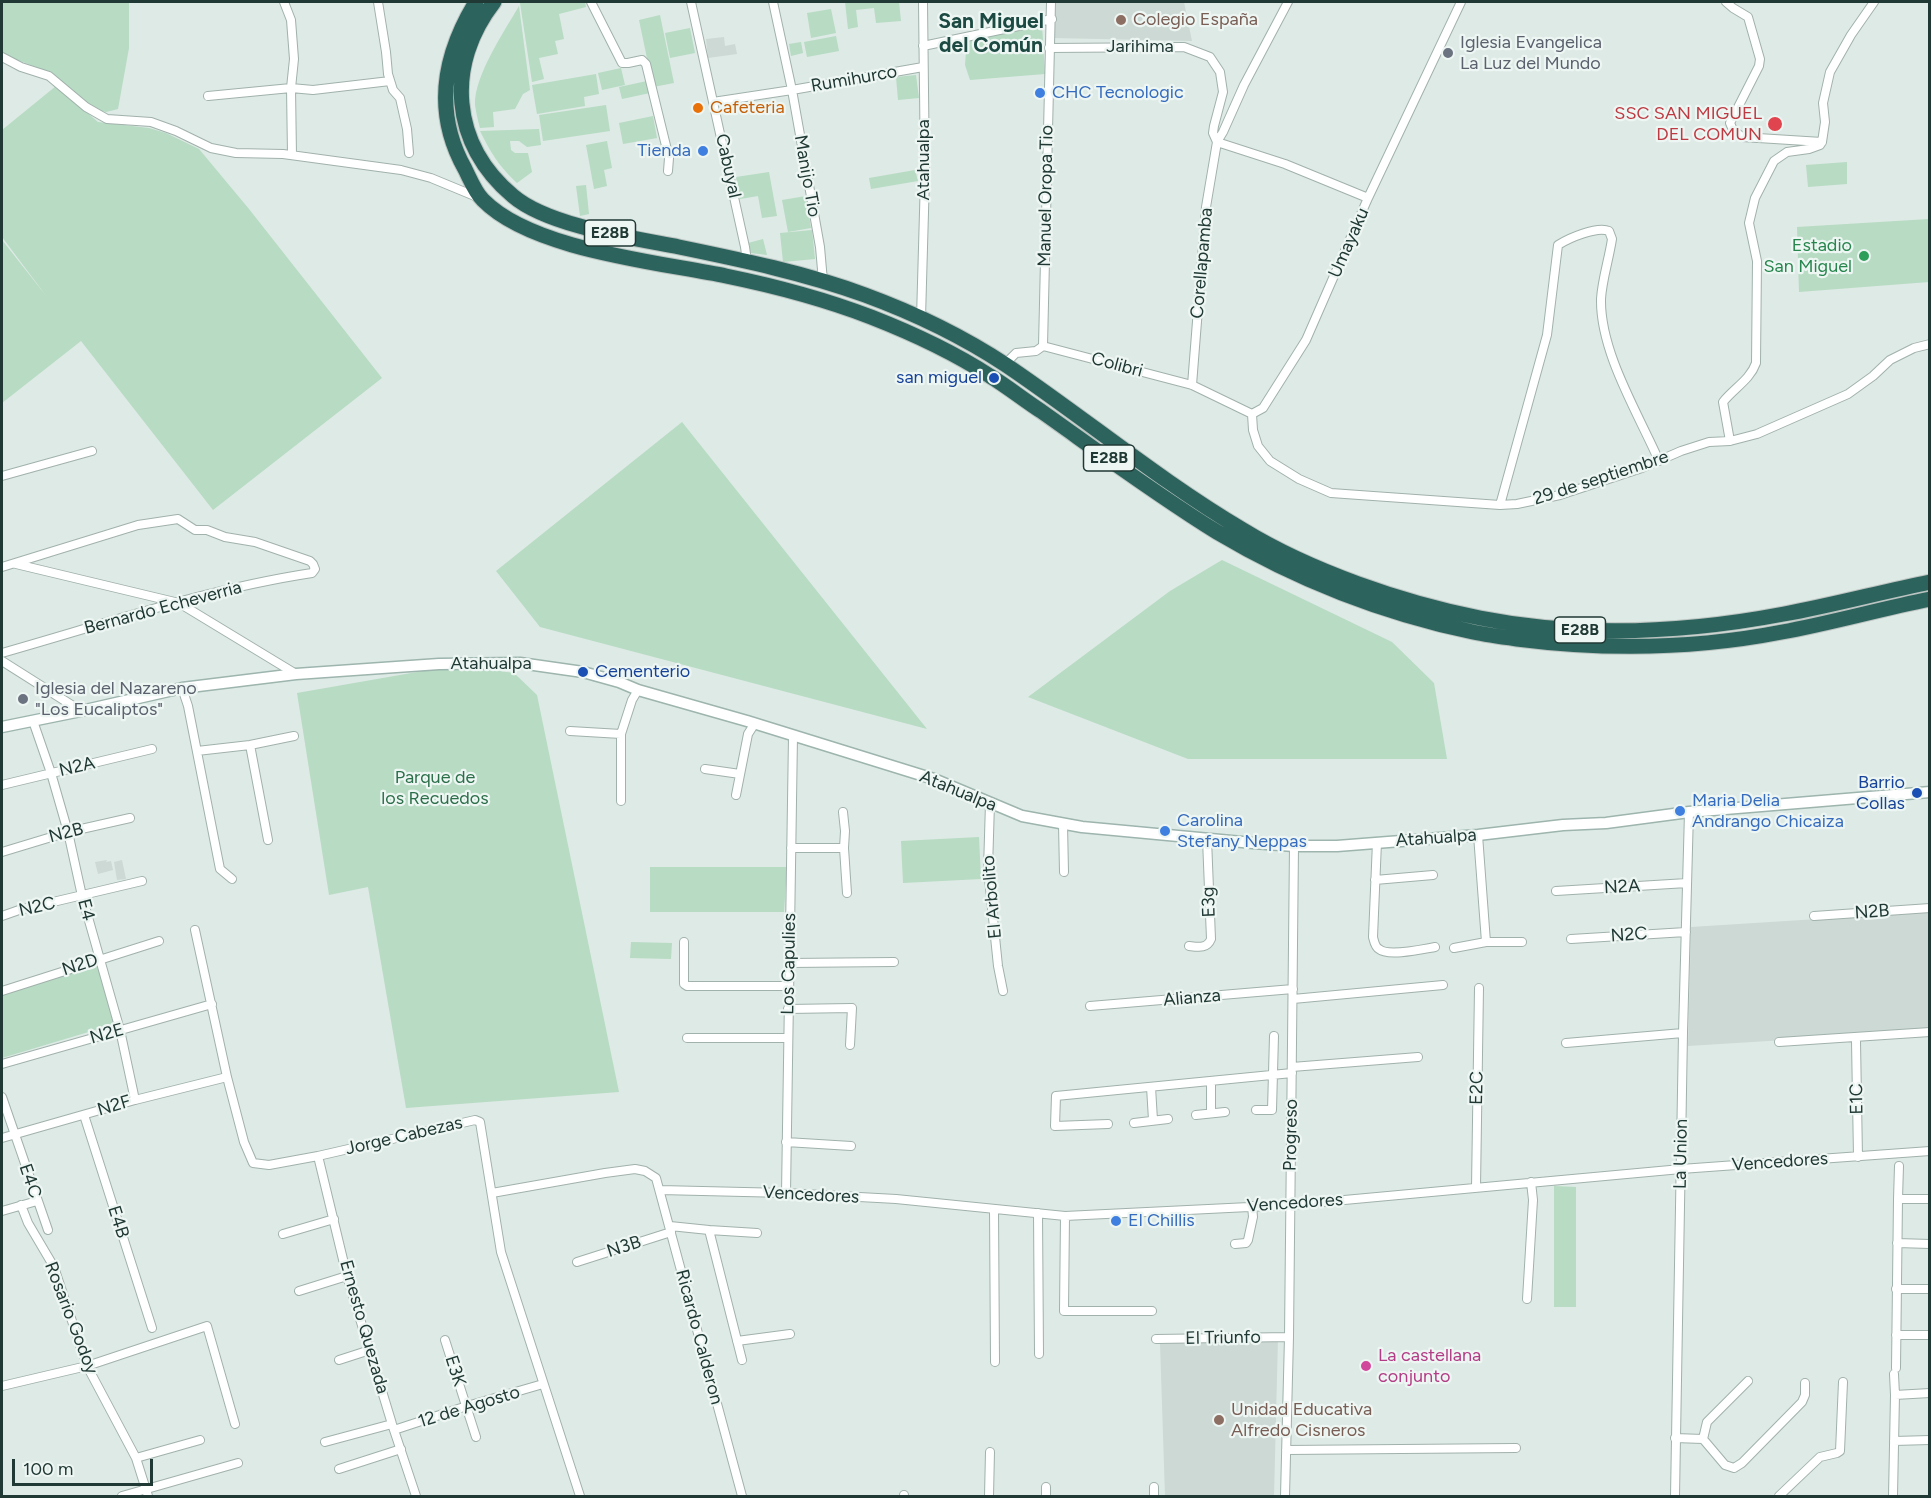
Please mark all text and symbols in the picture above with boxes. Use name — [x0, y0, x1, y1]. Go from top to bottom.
district label: San Miguel del Común — [938, 9, 1044, 59]
place label: Colegio España — [1133, 9, 1258, 31]
marker: Colegio España — [1114, 13, 1128, 27]
place label: Iglesia Evangelica La Luz del Mundo — [1460, 32, 1602, 74]
street label: Jarihima — [1106, 36, 1174, 58]
marker: Iglesia Evangelica La Luz del Mundo — [1441, 46, 1455, 60]
street label: Rumihurco — [809, 61, 899, 97]
place label: CHC Tecnologic — [1052, 82, 1184, 104]
marker: CHC Tecnologic — [1033, 86, 1047, 100]
place label: Cafeteria — [710, 97, 785, 119]
marker: Cafeteria — [691, 101, 705, 115]
place label: SSC SAN MIGUEL DEL COMUN — [1614, 103, 1762, 146]
marker: SSC SAN MIGUEL DEL COMUN — [1766, 115, 1784, 133]
street label: Atahualpa — [913, 119, 935, 201]
street label: Manuel Oropa Tio — [1034, 125, 1058, 267]
street label: Cabuyal — [711, 132, 745, 200]
street label: Manijo Tio — [789, 133, 825, 219]
place label: Tienda — [637, 140, 691, 162]
marker: Tienda — [696, 144, 710, 158]
street label: Umayaku — [1324, 205, 1374, 281]
street label: Corellapamba — [1186, 207, 1218, 319]
road number: E28B — [584, 220, 636, 246]
place label: Estadio San Miguel — [1763, 235, 1852, 278]
marker: Estadio San Miguel — [1857, 249, 1871, 263]
street label: Colibri — [1089, 348, 1145, 382]
place label: san miguel — [896, 367, 982, 389]
marker: san miguel — [987, 371, 1001, 385]
road number: E28B — [1084, 445, 1134, 471]
street label: 29 de septiembre — [1531, 446, 1671, 510]
street label: Bernardo Echeverria — [82, 577, 244, 639]
road number: E28B — [1554, 617, 1606, 643]
street label: Atahualpa — [450, 653, 532, 675]
place label: Cementerio — [595, 661, 690, 683]
marker: Cementerio — [576, 665, 590, 679]
place label: Iglesia del Nazareno "Los Eucaliptos" — [35, 678, 197, 720]
marker: Iglesia del Nazareno "Los Eucaliptos" — [16, 692, 30, 706]
street label: N2A — [57, 752, 97, 782]
street label: Atahualpa — [916, 766, 1000, 816]
park label: Parque de los Recuedos — [381, 767, 489, 810]
place label: Barrio Collas — [1856, 772, 1905, 814]
marker: Barrio Collas — [1910, 786, 1924, 800]
place label: Maria Delia Andrango Chicaiza — [1692, 790, 1844, 832]
marker: Maria Delia Andrango Chicaiza — [1673, 804, 1687, 818]
place label: Carolina Stefany Neppas — [1177, 810, 1307, 852]
street label: N2B — [46, 818, 86, 848]
marker: Carolina Stefany Neppas — [1158, 824, 1172, 838]
street label: Atahualpa — [1395, 824, 1477, 852]
street label: El Arbolito — [978, 854, 1006, 940]
street label: N2A — [1603, 875, 1641, 899]
street label: E3g — [1198, 886, 1220, 918]
street label: N2C — [17, 892, 57, 922]
street label: E4 — [73, 897, 99, 923]
street label: N2B — [1854, 900, 1890, 924]
street label: Los Capulies — [777, 913, 801, 1015]
street label: N2C — [1610, 923, 1648, 947]
street label: N2D — [59, 949, 101, 981]
street label: Alianza — [1162, 985, 1222, 1011]
street label: N2E — [87, 1019, 127, 1049]
street label: E2C — [1466, 1071, 1488, 1105]
street label: E1C — [1846, 1083, 1868, 1115]
street label: N2F — [95, 1091, 133, 1121]
street label: Progreso — [1280, 1099, 1302, 1171]
street label: Jorge Cabezas — [343, 1112, 465, 1160]
street label: La Union — [1670, 1119, 1692, 1189]
street label: Vencedores — [1731, 1148, 1829, 1176]
street label: E4C — [14, 1161, 46, 1201]
street label: Vencedores — [762, 1182, 860, 1208]
street label: Vencedores — [1246, 1189, 1344, 1217]
street label: E4B — [103, 1203, 133, 1241]
place label: El Chillis — [1128, 1210, 1195, 1232]
marker: El Chillis — [1109, 1214, 1123, 1228]
street label: N3B — [604, 1231, 644, 1263]
street label: Ernesto Quezada — [335, 1258, 393, 1396]
street label: Rosario Godoy — [40, 1259, 102, 1377]
street label: Ricardo Calderon — [671, 1267, 727, 1407]
street label: El Triunfo — [1185, 1327, 1261, 1349]
place label: La castellana conjunto — [1378, 1345, 1481, 1388]
street label: E3K — [440, 1353, 470, 1389]
marker: La castellana conjunto — [1359, 1359, 1373, 1373]
street label: 12 de Agosto — [415, 1381, 523, 1433]
place label: Unidad Educativa Alfredo Cisneros — [1231, 1399, 1372, 1442]
marker: Unidad Educativa Alfredo Cisneros — [1212, 1413, 1226, 1427]
scale bar — [15, 1447, 156, 1485]
text: 100 m — [23, 1458, 73, 1480]

